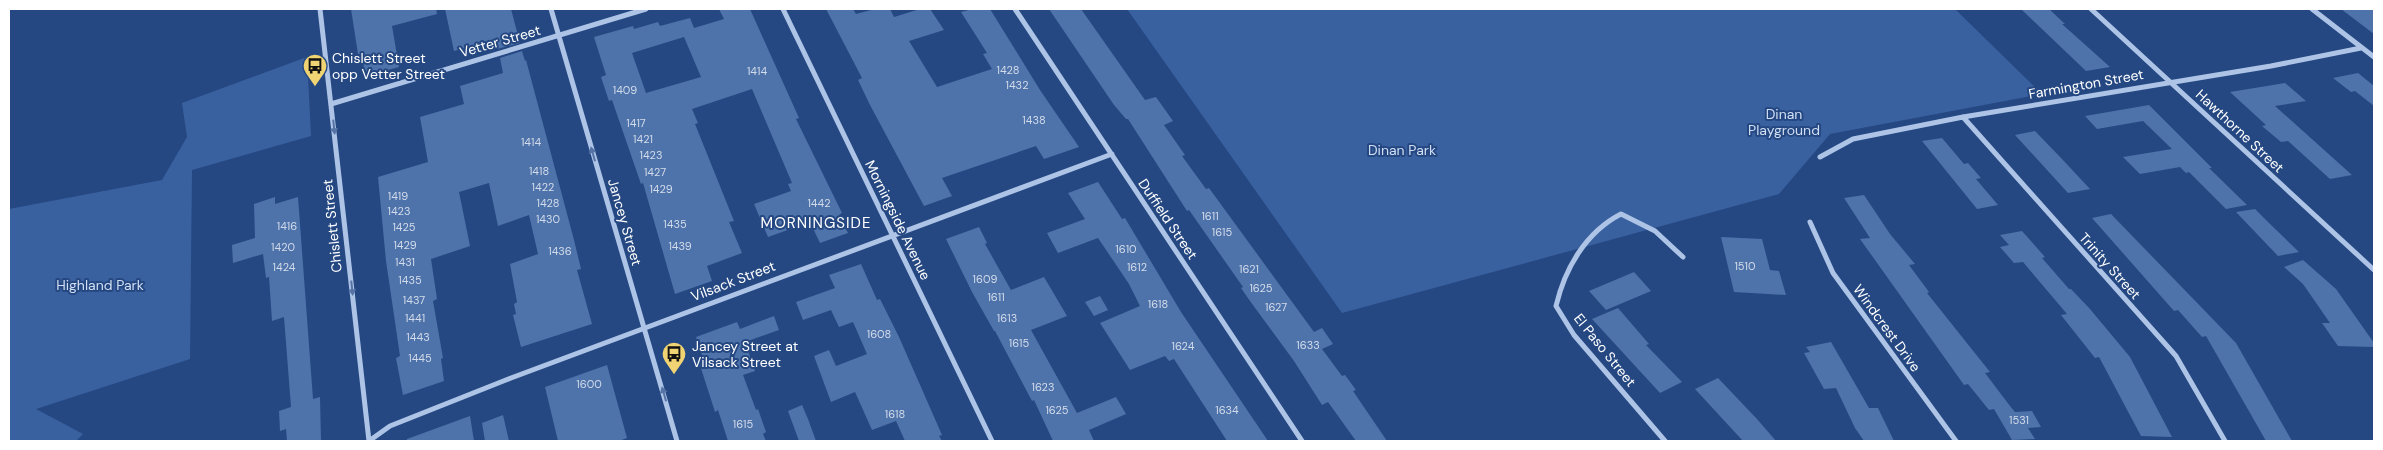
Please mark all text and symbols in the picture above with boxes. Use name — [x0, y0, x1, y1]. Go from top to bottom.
street label: Vetter Street — [457, 21, 543, 61]
place label: Chislett Street opp Vetter Street — [332, 49, 445, 83]
bus stop icon: Chislett Street opp Vetter Street — [302, 53, 328, 87]
house number: 1428 — [997, 63, 1019, 77]
house number: 1414 — [747, 64, 767, 78]
street label: Farmington Street — [2027, 65, 2145, 103]
house number: 1432 — [1006, 78, 1028, 92]
house number: 1409 — [613, 83, 637, 97]
street label: Hawthorne Street — [2192, 86, 2288, 176]
park label: Dinan Playground — [1748, 105, 1820, 139]
house number: 1438 — [1022, 113, 1046, 127]
house number: 1417 — [626, 116, 646, 130]
one-way arrow — [330, 119, 338, 135]
house number: 1421 — [633, 132, 653, 146]
house number: 1414 — [521, 135, 541, 149]
park label: Dinan Park — [1368, 141, 1436, 159]
one-way arrow — [589, 147, 597, 162]
house number: 1423 — [640, 148, 662, 162]
street label: Morningside Avenue — [861, 157, 935, 283]
house number: 1418 — [529, 164, 549, 178]
house number: 1427 — [644, 165, 666, 179]
street label: Duffield Street — [1134, 175, 1202, 263]
street label: Jancey Street — [604, 176, 646, 268]
street label: Chislett Street — [318, 178, 346, 274]
house number: 1422 — [532, 180, 554, 194]
house number: 1429 — [649, 182, 673, 196]
house number: 1419 — [388, 189, 408, 203]
house number: 1428 — [537, 196, 559, 210]
house number: 1442 — [807, 196, 831, 210]
house number: 1423 — [388, 204, 410, 218]
house number: 1611 — [1201, 209, 1219, 223]
house number: 1430 — [536, 212, 560, 226]
district label: MORNINGSIDE — [761, 213, 871, 233]
house number: 1435 — [663, 217, 687, 231]
house number: 1416 — [277, 219, 297, 233]
house number: 1425 — [392, 220, 416, 234]
house number: 1615 — [1212, 225, 1233, 239]
street label: Trinity Street — [2075, 229, 2145, 303]
house number: 1429 — [393, 238, 417, 252]
house number: 1439 — [668, 239, 692, 253]
house number: 1420 — [271, 240, 295, 254]
house number: 1610 — [1115, 242, 1137, 256]
house number: 1436 — [548, 244, 572, 258]
house number: 1431 — [395, 255, 415, 269]
street label: Vilsack Street — [688, 257, 778, 305]
house number: 1510 — [1734, 259, 1756, 273]
house number: 1424 — [273, 260, 296, 274]
house number: 1612 — [1127, 260, 1147, 274]
house number: 1621 — [1239, 262, 1259, 276]
house number: 1609 — [973, 272, 997, 286]
house number: 1435 — [398, 273, 422, 287]
park label: Highland Park — [56, 276, 144, 294]
one-way arrow — [348, 280, 356, 296]
house number: 1625 — [1249, 281, 1273, 295]
street label: Windcrest Drive — [1849, 281, 1925, 375]
house number: 1611 — [987, 290, 1005, 304]
house number: 1437 — [403, 293, 425, 307]
house number: 1618 — [1148, 297, 1168, 311]
house number: 1627 — [1265, 300, 1287, 314]
street label: El Paso Street — [1570, 310, 1640, 390]
house number: 1441 — [405, 311, 425, 325]
house number: 1613 — [997, 311, 1017, 325]
house number: 1608 — [867, 327, 891, 341]
house number: 1443 — [406, 330, 430, 344]
house number: 1615 — [1009, 336, 1030, 350]
place label: Jancey Street at Vilsack Street — [692, 337, 798, 371]
house number: 1633 — [1296, 338, 1320, 352]
house number: 1624 — [1172, 339, 1195, 353]
bus stop icon: Jancey Street at Vilsack Street — [661, 341, 687, 375]
house number: 1445 — [408, 351, 432, 365]
house number: 1600 — [576, 377, 602, 391]
house number: 1623 — [1032, 380, 1054, 394]
one-way arrow — [659, 387, 667, 402]
house number: 1625 — [1045, 403, 1069, 417]
house number: 1634 — [1215, 403, 1239, 417]
house number: 1618 — [885, 407, 905, 421]
house number: 1531 — [2009, 413, 2029, 427]
house number: 1615 — [733, 417, 754, 431]

